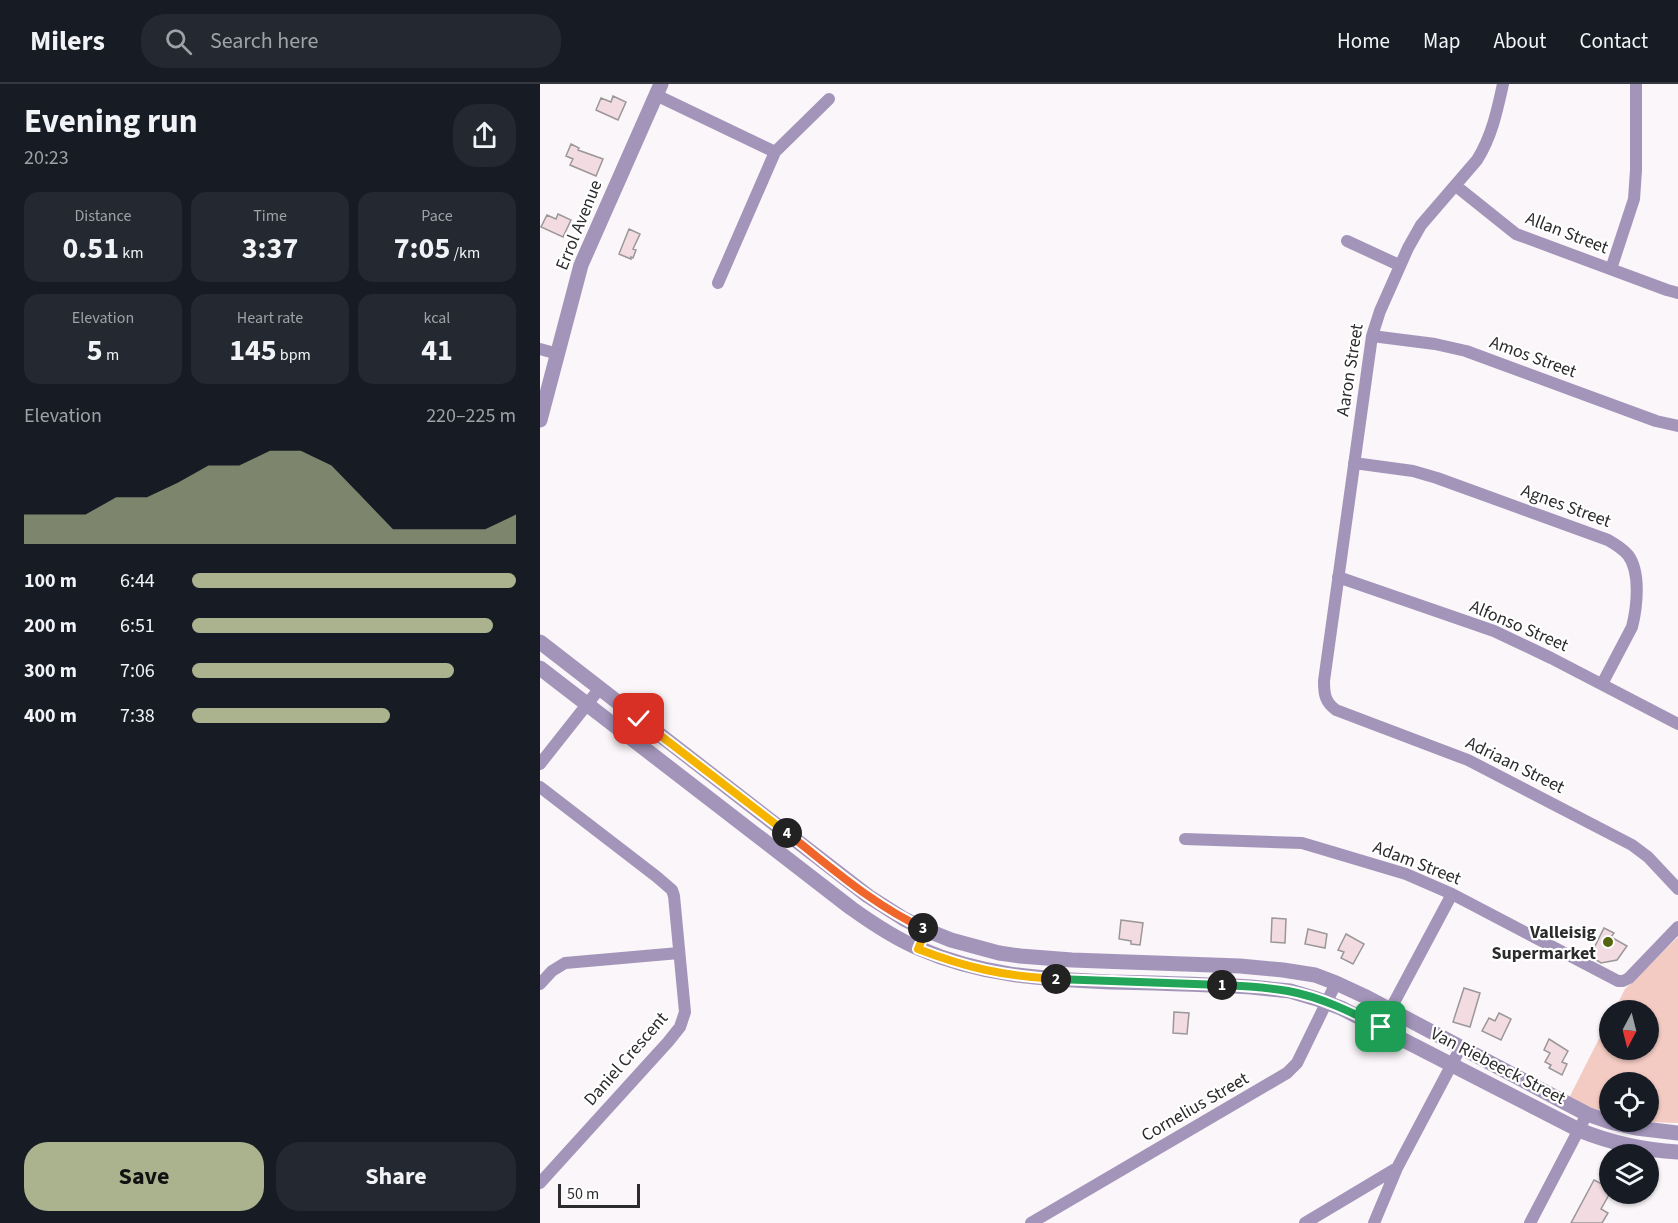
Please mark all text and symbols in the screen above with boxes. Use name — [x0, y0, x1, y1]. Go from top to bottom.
search box — [141, 14, 561, 68]
text: Milers — [30, 21, 105, 61]
icon: search — [162, 25, 195, 58]
text: Search here — [210, 25, 318, 57]
text: Home — [1337, 26, 1390, 56]
text: Map — [1423, 26, 1461, 56]
text: About — [1494, 26, 1546, 56]
text: Contact — [1579, 26, 1648, 56]
text: Evening run — [24, 98, 198, 145]
button: share — [453, 104, 516, 167]
text: 20:23 — [24, 144, 69, 172]
street label: Errol Avenue — [550, 176, 608, 274]
text: Distance — [75, 205, 131, 227]
text: Time — [253, 205, 287, 227]
text: Pace — [421, 205, 453, 227]
street label: Allan Street — [1522, 206, 1612, 260]
text: 0.51 — [63, 227, 119, 270]
text: 3:37 — [242, 227, 298, 270]
text: 7:05 — [394, 227, 450, 270]
text: km — [119, 242, 143, 264]
text: /km — [450, 242, 480, 264]
text: Elevation — [72, 307, 134, 329]
text: Heart rate — [237, 307, 303, 329]
text: kcal — [424, 307, 450, 329]
street label: Aaron Street — [1330, 322, 1370, 418]
text: 5 — [87, 329, 103, 372]
text: 145 — [229, 329, 277, 372]
text: 41 — [421, 329, 453, 372]
street label: Amos Street — [1486, 330, 1580, 384]
text: m — [103, 344, 119, 366]
text: bpm — [277, 344, 311, 366]
text: Elevation — [24, 402, 102, 430]
text: 220–225 m — [426, 402, 516, 430]
street label: Agnes Street — [1518, 478, 1614, 534]
text: 100 m — [24, 567, 77, 595]
text: 6:44 — [120, 567, 155, 595]
street label: Alfonso Street — [1466, 594, 1572, 658]
text: 200 m — [24, 612, 77, 640]
text: 6:51 — [120, 612, 155, 640]
text: 300 m — [24, 657, 77, 685]
text: 7:06 — [120, 657, 155, 685]
pin — [613, 693, 664, 744]
text: 400 m — [24, 702, 77, 730]
text: 7:38 — [120, 702, 155, 730]
icon: check — [622, 702, 655, 735]
street label: Adriaan Street — [1461, 730, 1569, 800]
pin: 4 — [772, 818, 802, 848]
text: 4 — [783, 822, 791, 844]
street label: Adam Street — [1369, 835, 1465, 891]
pin: 3 — [908, 913, 938, 943]
text: 3 — [919, 917, 927, 939]
place label: Valleisig Supermarket — [1491, 920, 1596, 966]
marker: Valleisig Supermarket — [1601, 935, 1615, 949]
pin: 2 — [1041, 964, 1071, 994]
text: 2 — [1052, 968, 1060, 990]
pin: 1 — [1207, 970, 1237, 1000]
text: 1 — [1218, 974, 1226, 996]
north arrow — [1599, 1000, 1659, 1060]
map controls — [1599, 1000, 1659, 1204]
pin — [1355, 1001, 1406, 1052]
street label: Daniel Crescent — [578, 1007, 674, 1111]
icon: arrive — [1364, 1010, 1397, 1043]
street label: Van Riebeeck Street — [1426, 1021, 1570, 1111]
street label: Cornelius Street — [1137, 1066, 1253, 1148]
button: locate — [1599, 1072, 1659, 1132]
button: Save — [24, 1142, 264, 1211]
button: Share — [276, 1142, 516, 1211]
button: layers — [1599, 1144, 1659, 1204]
scale bar — [558, 1181, 640, 1208]
text: 50 m — [567, 1183, 599, 1205]

